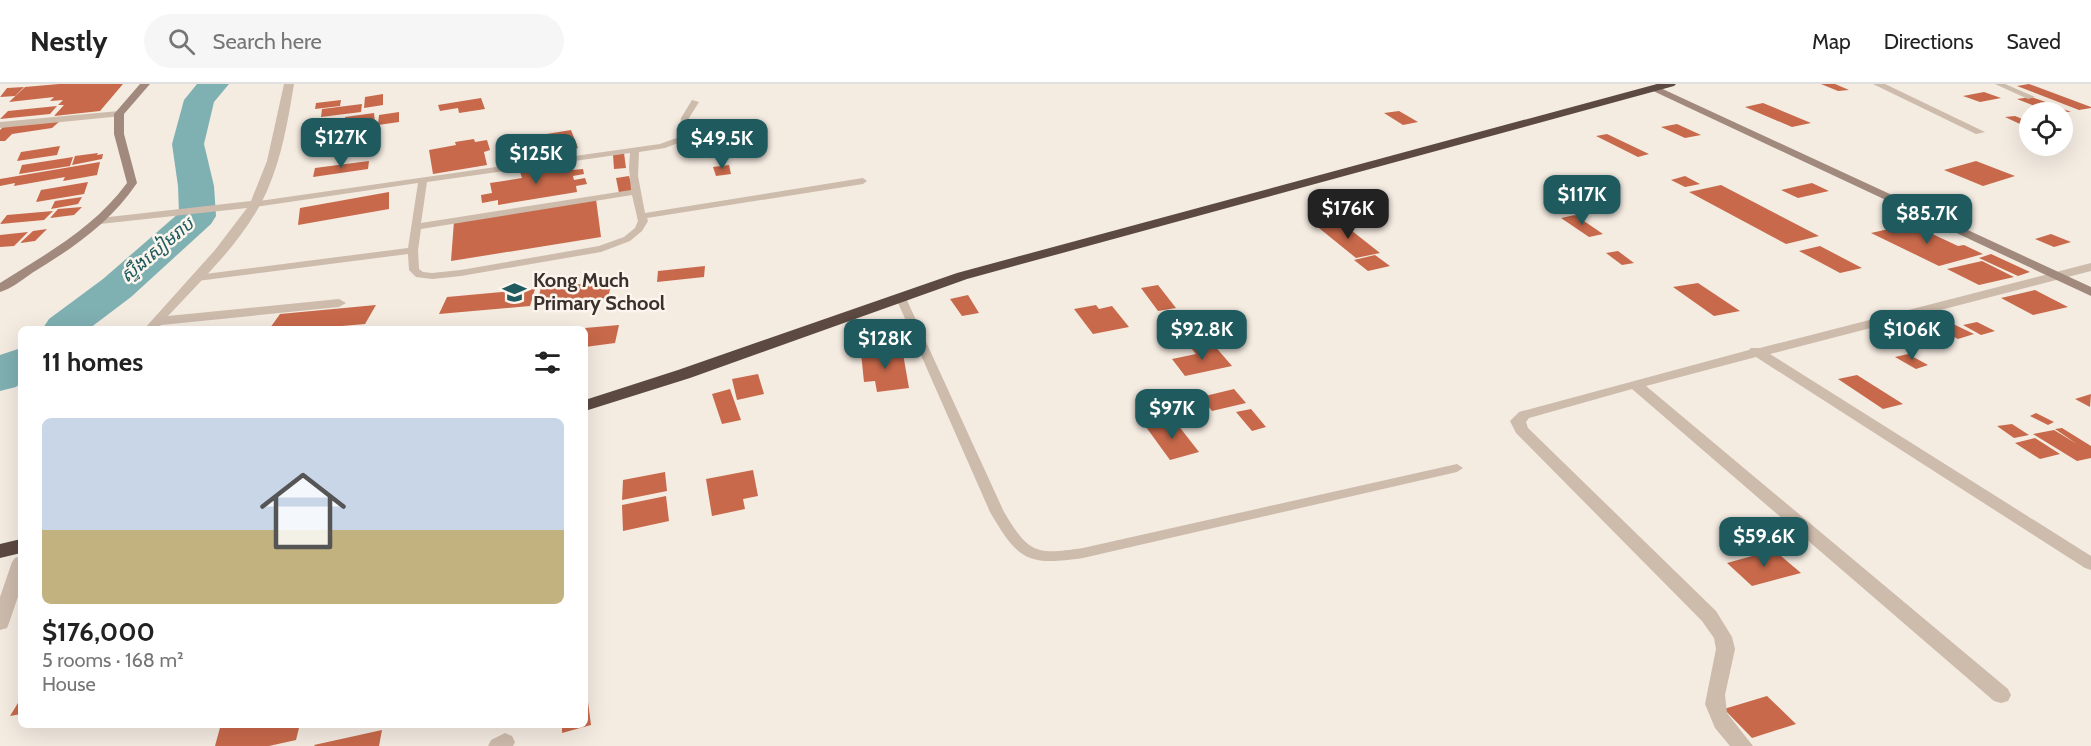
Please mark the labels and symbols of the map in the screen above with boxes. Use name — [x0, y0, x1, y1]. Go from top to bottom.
pin: $127K — [299, 118, 383, 169]
pin: $49.5K — [673, 119, 771, 170]
pin: $125K — [494, 134, 578, 185]
pin: $117K — [1540, 175, 1624, 226]
pin: $176K — [1306, 189, 1390, 240]
pin: $85.7K — [1878, 194, 1976, 245]
water label: ស្ទឹងសៀមរាប — [115, 211, 200, 287]
place label: Kong Much Primary School — [533, 268, 665, 315]
school or university icon: Kong Much Primary School — [502, 279, 528, 305]
pin: $92.8K — [1153, 310, 1251, 361]
pin: $106K — [1870, 310, 1954, 361]
pin: $128K — [843, 319, 927, 370]
pin: $97K — [1136, 389, 1208, 440]
pin: $59.6K — [1715, 517, 1813, 568]

